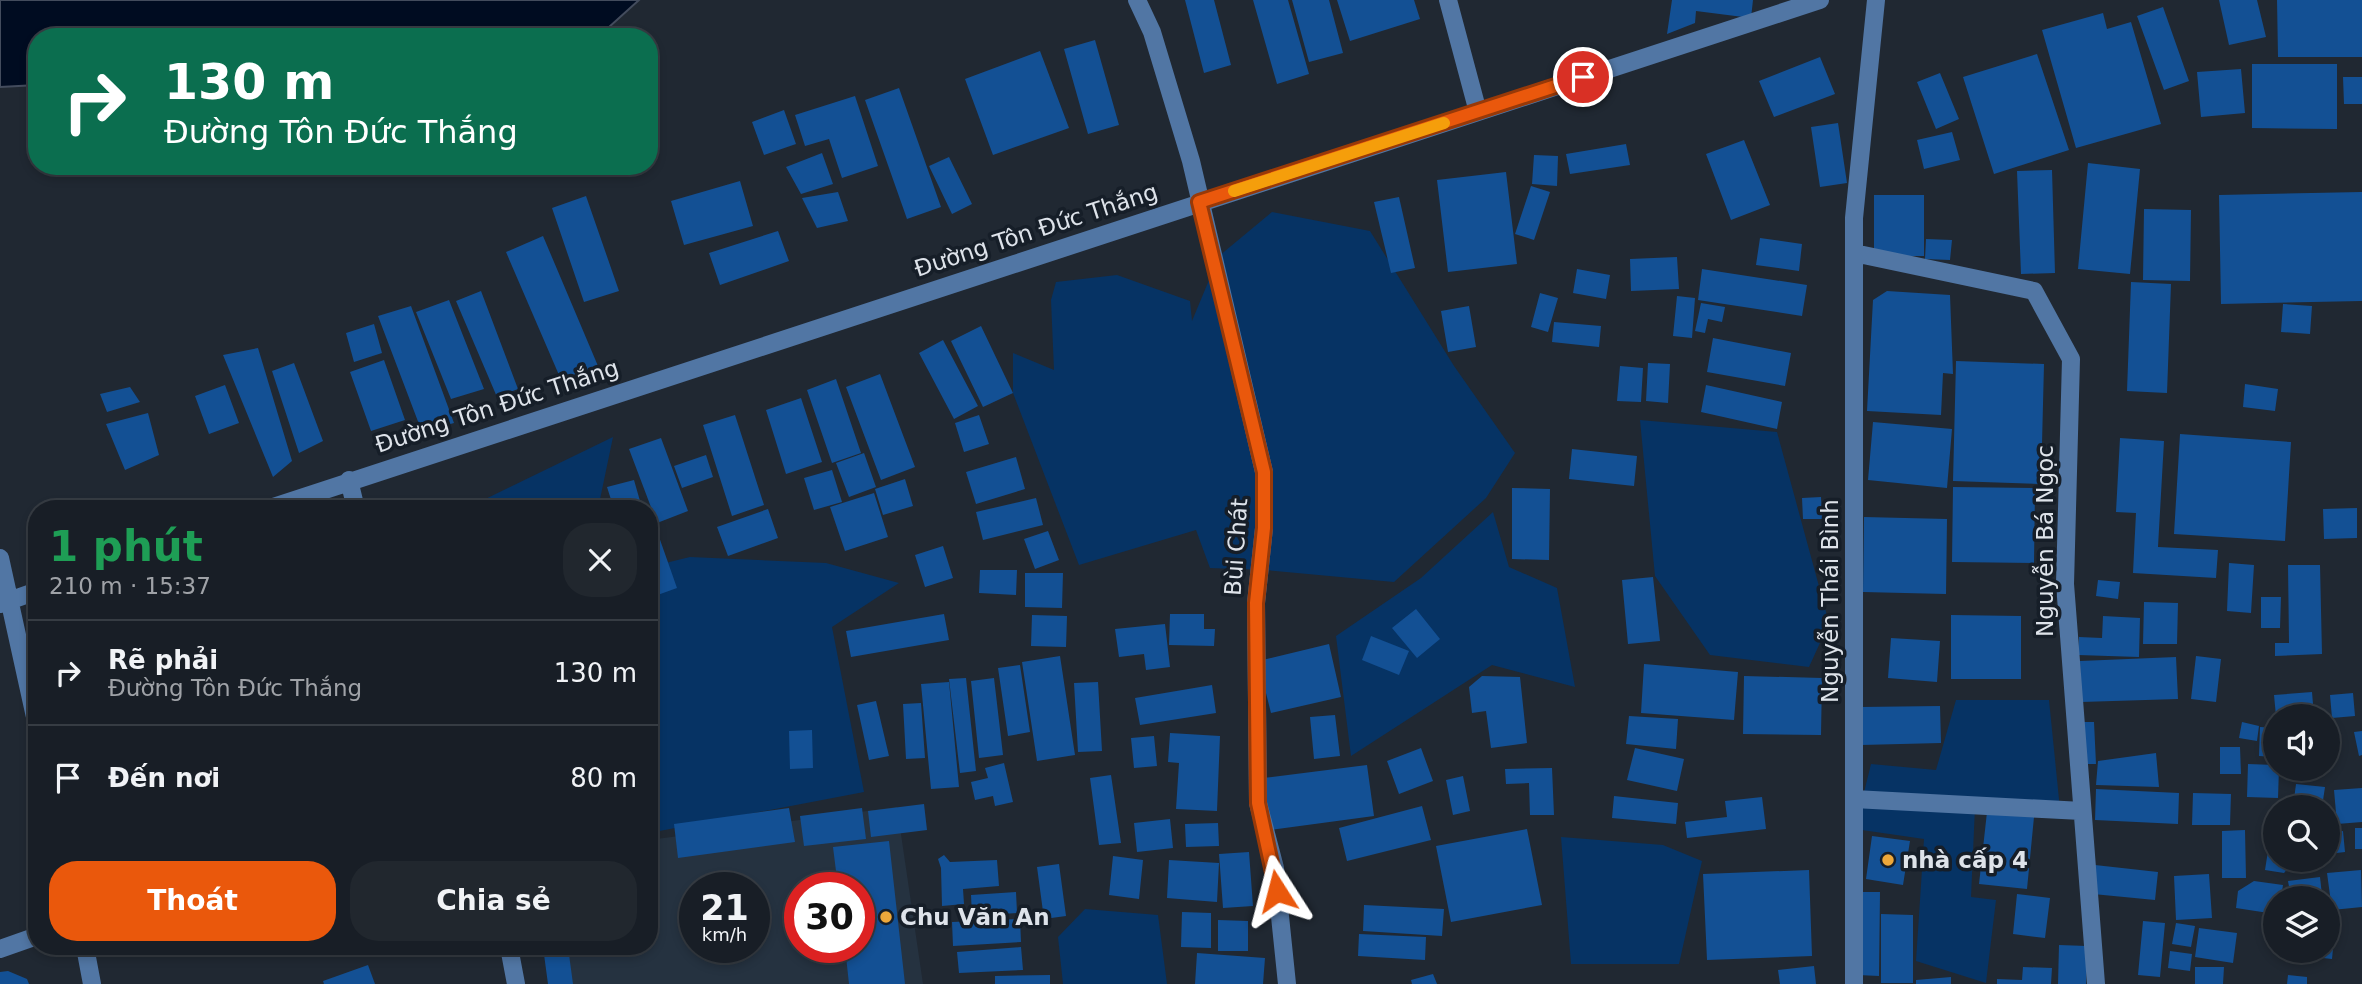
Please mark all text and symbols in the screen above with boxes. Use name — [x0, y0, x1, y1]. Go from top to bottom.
pin — [1553, 47, 1613, 107]
text: 130 m — [164, 54, 334, 111]
icon: right — [49, 56, 140, 147]
icon: arrive — [1564, 58, 1602, 96]
text: Đường Tôn Đức Thắng — [164, 113, 518, 151]
street label: Đường Tôn Đức Thắng — [911, 178, 1161, 282]
street label: Đường Tôn Đức Thắng — [372, 354, 622, 458]
street label: Nguyễn Bá Ngọc — [2031, 445, 2058, 637]
street label: Bùi Chát — [1220, 497, 1252, 597]
street label: Nguyễn Thái Bình — [1816, 499, 1843, 703]
text: 1 phút — [49, 522, 203, 571]
button: close — [563, 523, 637, 597]
text: 210 m · 15:37 — [49, 573, 211, 599]
text: Rẽ phải — [108, 645, 218, 675]
icon: right — [49, 654, 87, 692]
text: 130 m — [554, 658, 637, 688]
text: Đường Tôn Đức Thắng — [108, 675, 362, 701]
map controls — [2263, 704, 2340, 963]
button: sound — [2263, 704, 2340, 781]
icon: arrive — [49, 759, 87, 797]
text: Đến nơi — [108, 763, 220, 793]
text: 80 m — [570, 763, 637, 793]
button: search — [2263, 795, 2340, 872]
place label: nhà cấp 4 — [1902, 847, 2028, 873]
marker: nhà cấp 4 — [1880, 852, 1896, 868]
position arrow — [1240, 854, 1314, 928]
button: Thoát — [49, 861, 336, 941]
button: Chia sẻ — [350, 861, 637, 941]
speed limit sign: 30 — [784, 872, 875, 963]
button: layers — [2263, 886, 2340, 963]
text: 21 — [700, 888, 749, 928]
place label: Chu Văn An — [900, 904, 1050, 930]
marker: Chu Văn An — [878, 909, 894, 925]
text: km/h — [702, 924, 747, 945]

